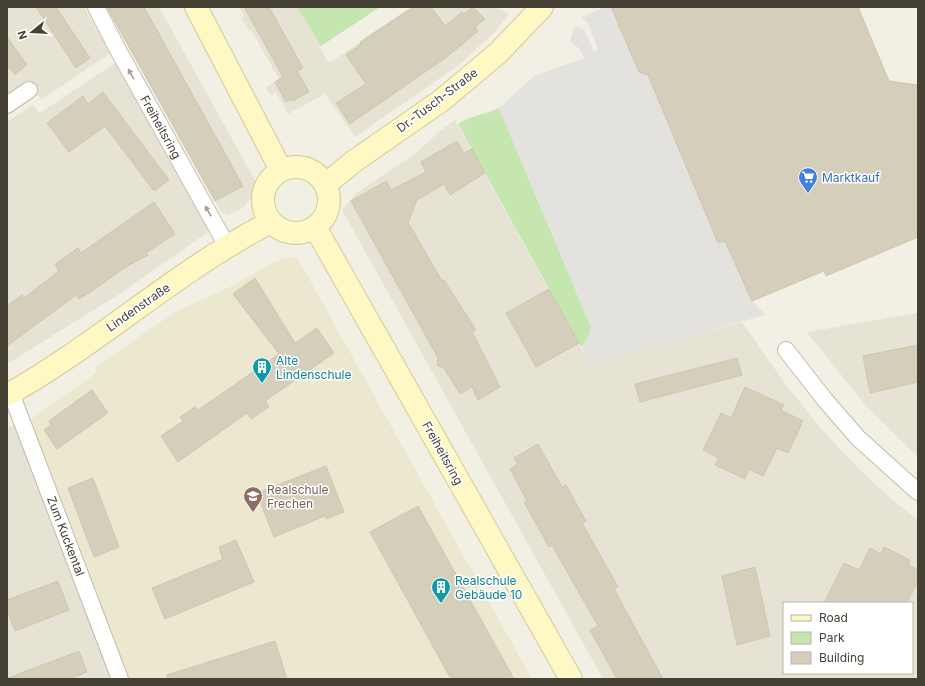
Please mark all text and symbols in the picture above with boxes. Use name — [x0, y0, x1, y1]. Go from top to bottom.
north arrow — [12, 12, 52, 52]
text: N — [15, 29, 30, 41]
street label: Dr.-Tusch-Straße — [394, 65, 480, 135]
one-way arrow — [128, 68, 135, 79]
street label: Freiheitsring — [137, 93, 185, 161]
supermarket icon: Marktkauf — [797, 166, 819, 194]
place label: Marktkauf — [822, 170, 880, 185]
one-way arrow — [205, 206, 212, 217]
street label: Lindenstraße — [103, 280, 173, 334]
place label: Alte Lindenschule — [276, 353, 352, 382]
building icon: Alte Lindenschule — [251, 356, 273, 384]
street label: Freiheitsring — [419, 419, 467, 487]
place label: Realschule Frechen — [267, 482, 329, 511]
school or university icon: Realschule Frechen — [242, 485, 264, 513]
street label: Zum Kuckental — [44, 494, 88, 578]
place label: Realschule Gebäude 10 — [455, 573, 522, 602]
building icon: Realschule Gebäude 10 — [430, 576, 452, 604]
legend — [783, 602, 913, 674]
text: Road — [819, 610, 848, 625]
text: Park — [819, 630, 845, 645]
text: Building — [819, 650, 864, 665]

